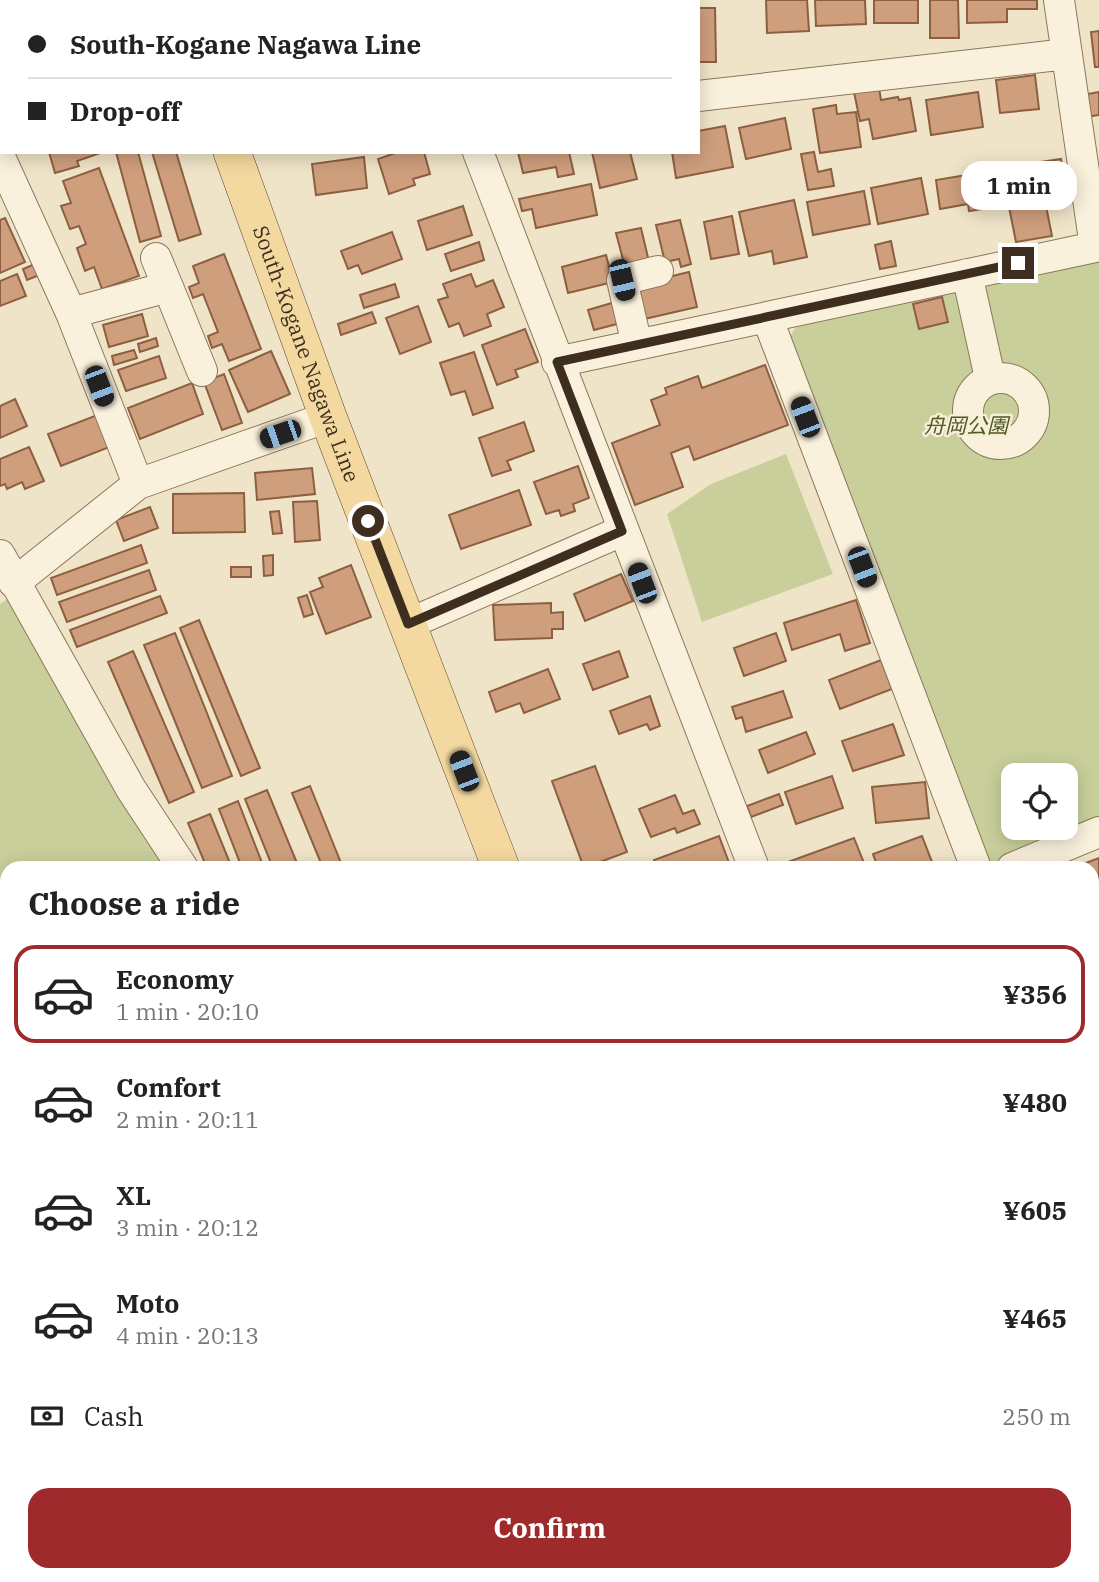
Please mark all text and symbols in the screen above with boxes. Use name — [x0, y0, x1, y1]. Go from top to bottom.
text: South-Kogane Nagawa Line — [70, 27, 421, 61]
text: Drop-off — [70, 94, 181, 128]
callout: 1 min — [960, 162, 1076, 210]
text: 1 min — [987, 170, 1051, 200]
street label: South-Kogane Nagawa Line — [247, 222, 367, 486]
route end — [1002, 247, 1034, 279]
car — [608, 257, 637, 303]
car — [82, 363, 117, 409]
car — [788, 394, 823, 440]
park label: 舟岡公園 — [924, 411, 1011, 439]
car — [257, 417, 304, 451]
route start — [352, 505, 384, 537]
car — [845, 544, 880, 590]
car — [625, 560, 660, 606]
car — [447, 748, 482, 794]
map controls — [1001, 763, 1078, 840]
button: locate — [1001, 763, 1078, 840]
text: Choose a ride — [28, 882, 240, 924]
text: Economy — [116, 962, 234, 996]
icon: car — [32, 963, 95, 1026]
text: ¥356 — [1002, 977, 1067, 1011]
text: 1 min · 20:10 — [116, 996, 259, 1026]
text: Comfort — [116, 1070, 221, 1104]
icon: car — [32, 1071, 95, 1134]
text: ¥480 — [1002, 1085, 1067, 1119]
text: 2 min · 20:11 — [116, 1104, 259, 1134]
text: XL — [116, 1178, 151, 1212]
icon: car — [32, 1179, 95, 1242]
text: ¥605 — [1002, 1193, 1067, 1227]
text: 3 min · 20:12 — [116, 1212, 259, 1242]
text: Moto — [116, 1286, 179, 1320]
icon: car — [32, 1287, 95, 1350]
text: ¥465 — [1002, 1301, 1067, 1335]
text: 4 min · 20:13 — [116, 1320, 259, 1350]
icon: cash — [28, 1397, 66, 1435]
text: Cash — [84, 1399, 144, 1433]
text: 250 m — [1002, 1401, 1071, 1431]
button: Confirm — [28, 1488, 1071, 1568]

